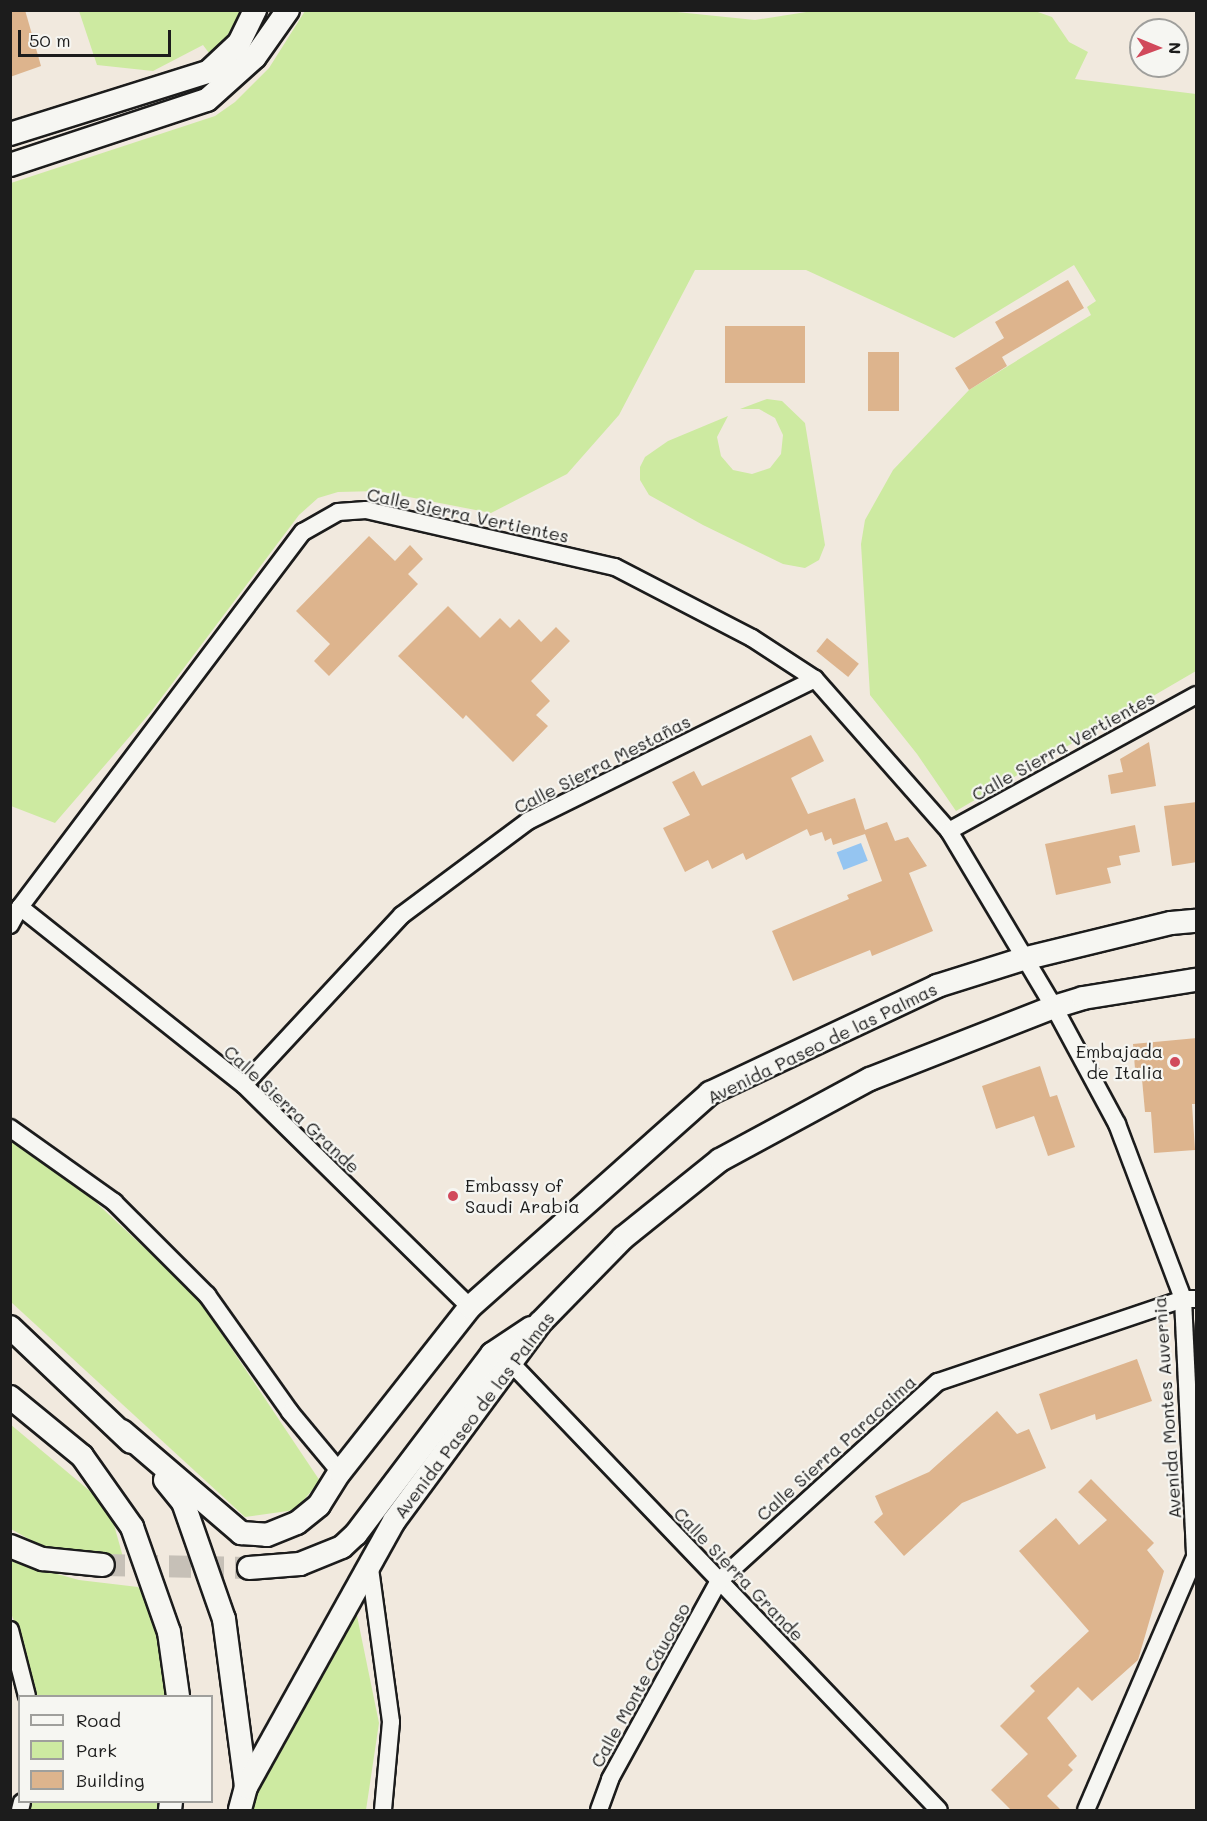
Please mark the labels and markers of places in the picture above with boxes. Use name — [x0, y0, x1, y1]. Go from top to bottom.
place label: Embajada de Italia — [1076, 1041, 1163, 1084]
marker: Embajada de Italia — [1168, 1055, 1182, 1069]
place label: Embassy of Saudi Arabia — [465, 1175, 580, 1218]
marker: Embassy of Saudi Arabia — [446, 1189, 460, 1203]

